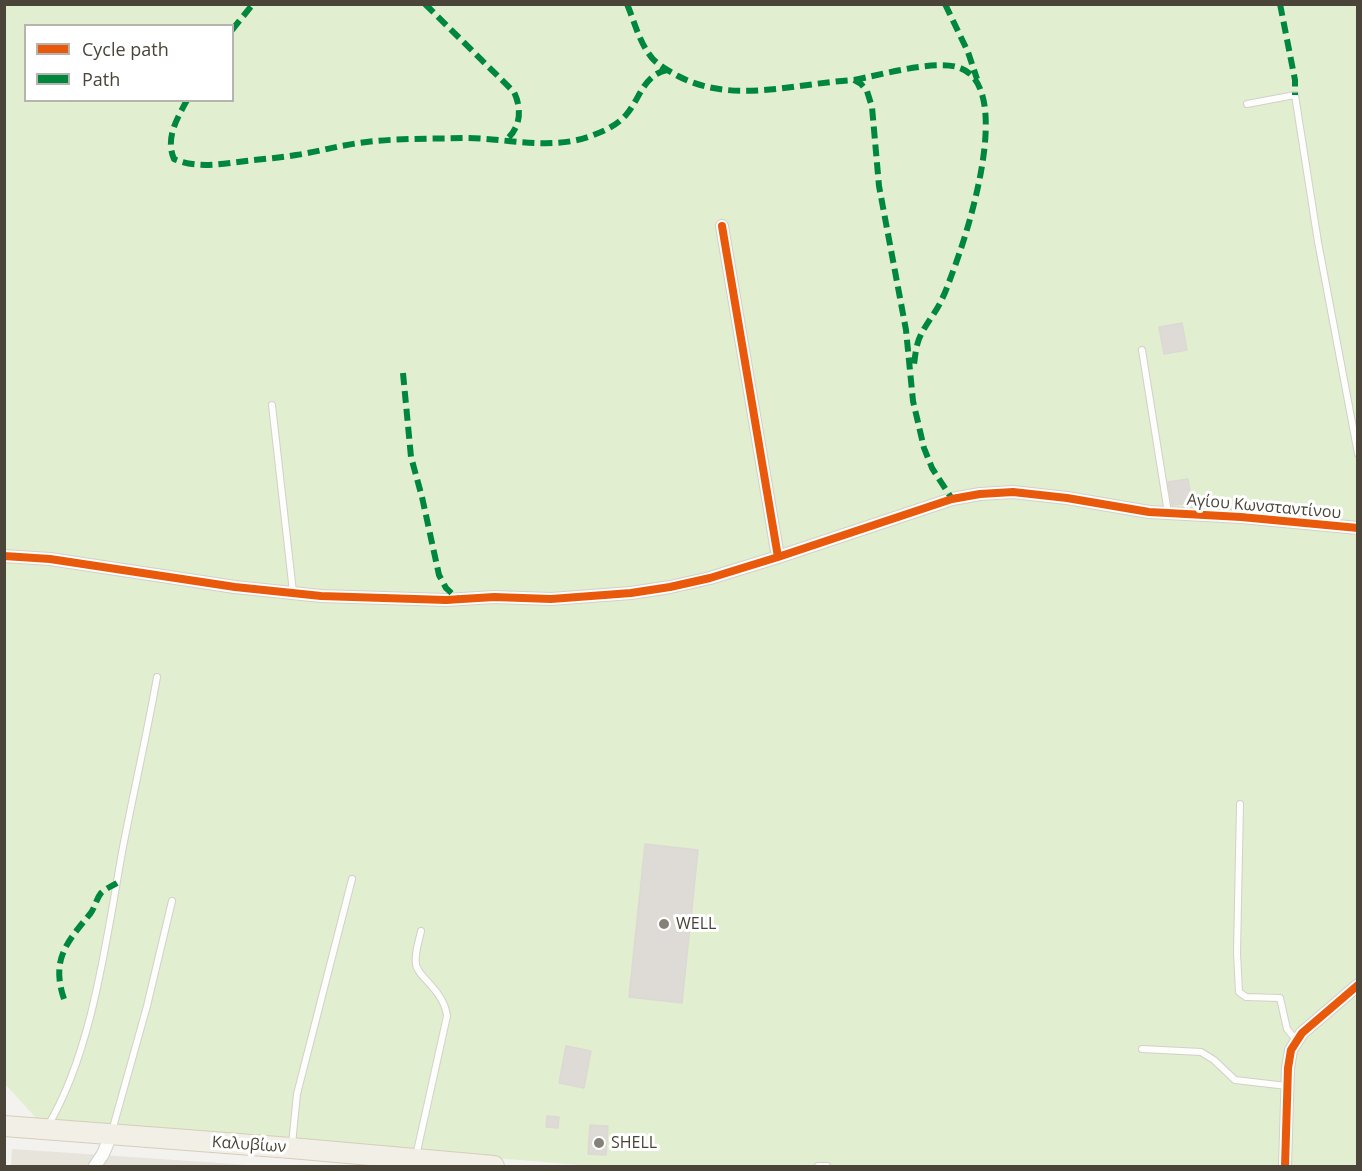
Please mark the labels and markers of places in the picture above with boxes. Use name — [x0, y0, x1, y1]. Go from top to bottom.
place label: WELL — [676, 914, 716, 934]
marker: WELL — [657, 917, 671, 931]
place label: SHELL — [611, 1133, 657, 1153]
marker: SHELL — [592, 1136, 606, 1150]

